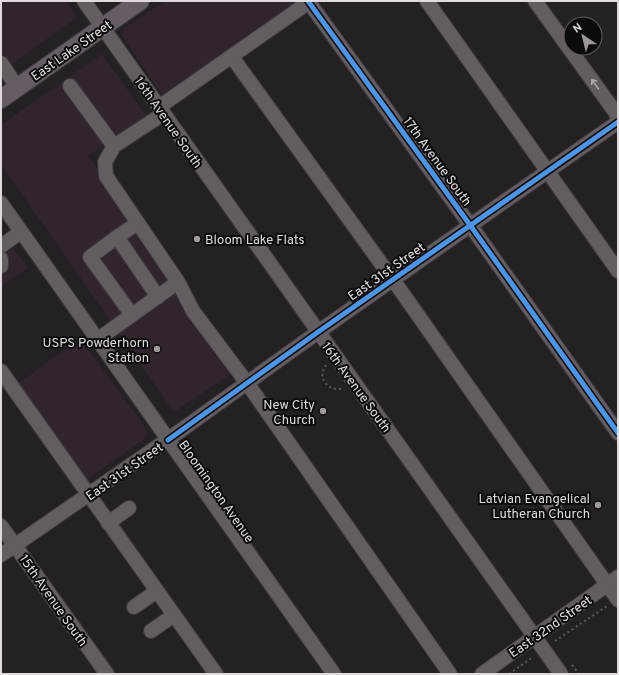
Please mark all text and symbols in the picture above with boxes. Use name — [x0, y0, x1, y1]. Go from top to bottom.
north arrow — [563, 16, 603, 56]
street label: East Lake Street — [29, 18, 116, 85]
text: N — [571, 21, 585, 37]
street label: 16th Avenue South — [130, 74, 205, 172]
one-way arrow — [591, 79, 599, 90]
street label: 17th Avenue South — [399, 114, 474, 210]
place label: Bloom Lake Flats — [205, 233, 305, 249]
marker: Bloom Lake Flats — [192, 234, 202, 244]
street label: East 31st Street — [345, 240, 429, 305]
place label: USPS Powderhorn Station — [43, 336, 149, 367]
street label: 16th Avenue South — [317, 340, 394, 436]
marker: USPS Powderhorn Station — [152, 344, 162, 354]
place label: New City Church — [263, 398, 315, 429]
marker: New City Church — [318, 406, 328, 416]
street label: Bloomington Avenue — [174, 438, 257, 546]
street label: East 31st Street — [83, 440, 167, 505]
place label: Latvian Evangelical Lutheran Church — [478, 492, 590, 523]
marker: Latvian Evangelical Lutheran Church — [593, 500, 603, 510]
street label: 15th Avenue South — [15, 552, 90, 650]
street label: East 32nd Street — [507, 593, 596, 662]

